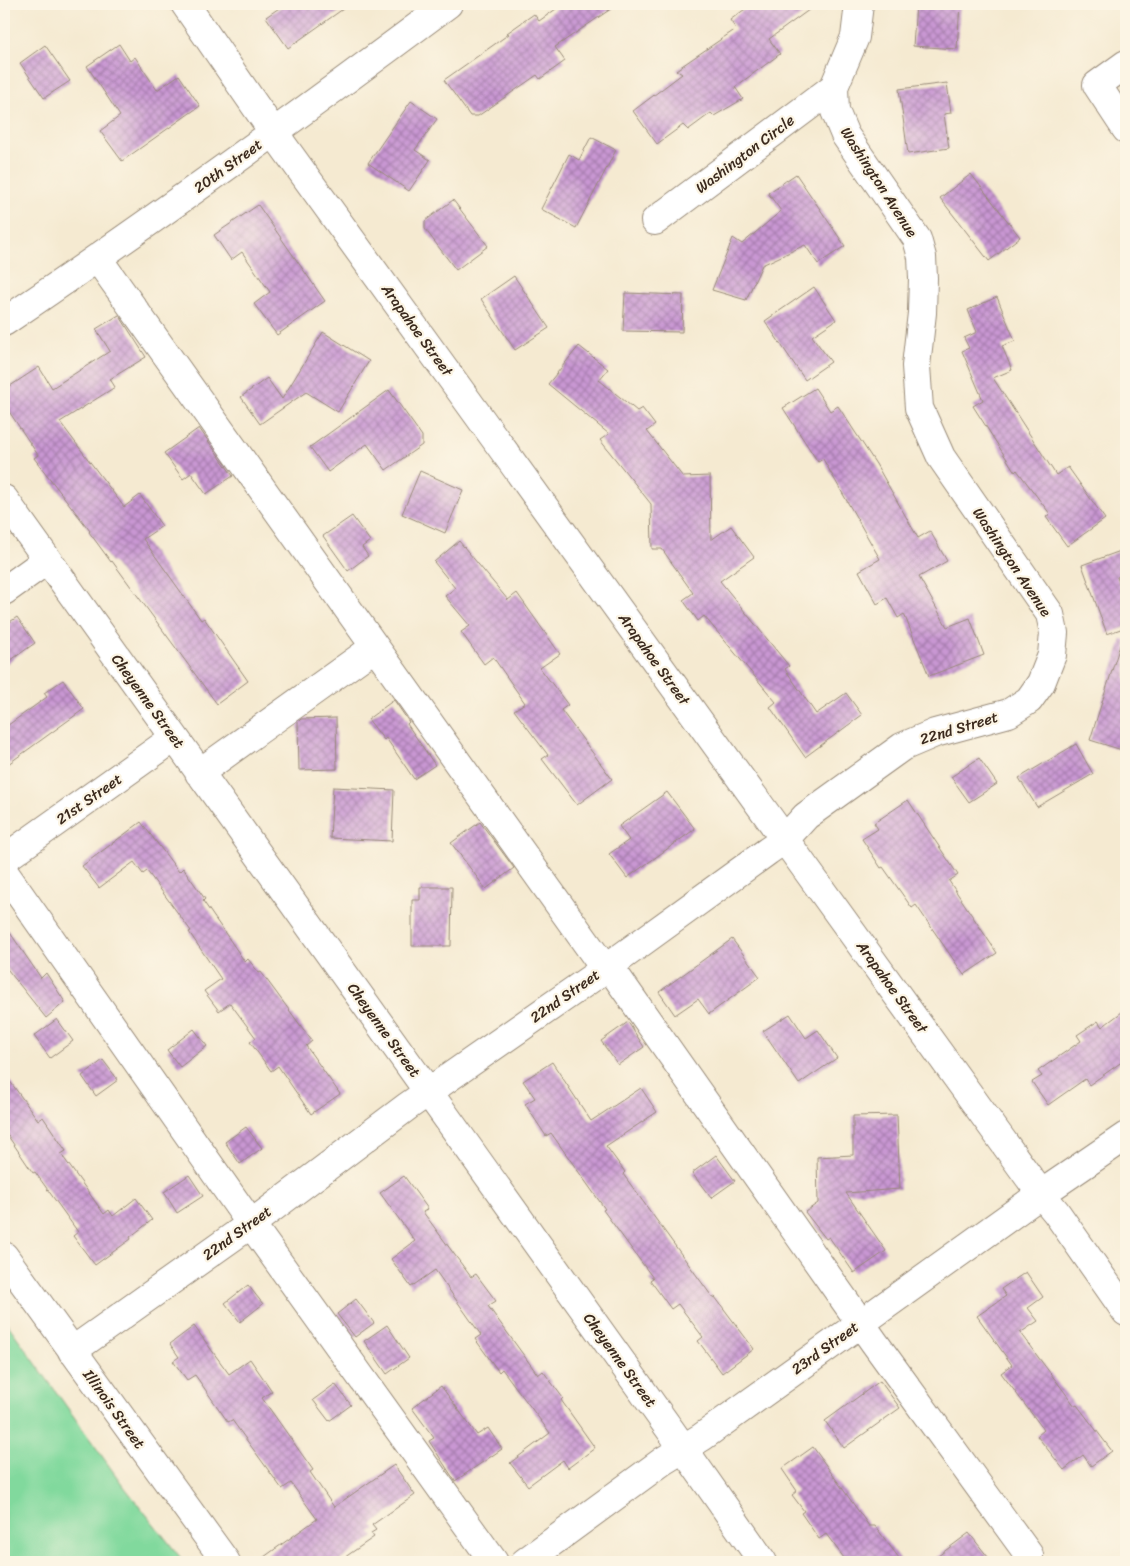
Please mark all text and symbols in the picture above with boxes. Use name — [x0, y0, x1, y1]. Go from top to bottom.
street label: Washington Circle — [690, 108, 801, 200]
street label: Washington Avenue — [833, 121, 925, 243]
street label: 20th Street — [188, 132, 268, 200]
street label: Arapahoe Street — [374, 277, 460, 382]
street label: Washington Avenue — [966, 502, 1058, 622]
street label: Arapahoe Street — [611, 606, 697, 711]
street label: Cheyenne Street — [105, 648, 192, 754]
street label: 22nd Street — [917, 704, 1002, 752]
street label: 21st Street — [50, 766, 128, 831]
street label: Arapahoe Street — [849, 934, 935, 1039]
street label: 22nd Street — [524, 962, 606, 1030]
street label: Cheyenne Street — [341, 977, 428, 1083]
street label: 22nd Street — [197, 1198, 278, 1267]
street label: Cheyenne Street — [577, 1307, 664, 1413]
street label: 23rd Street — [786, 1314, 865, 1382]
street label: Illinois Street — [75, 1363, 152, 1455]

